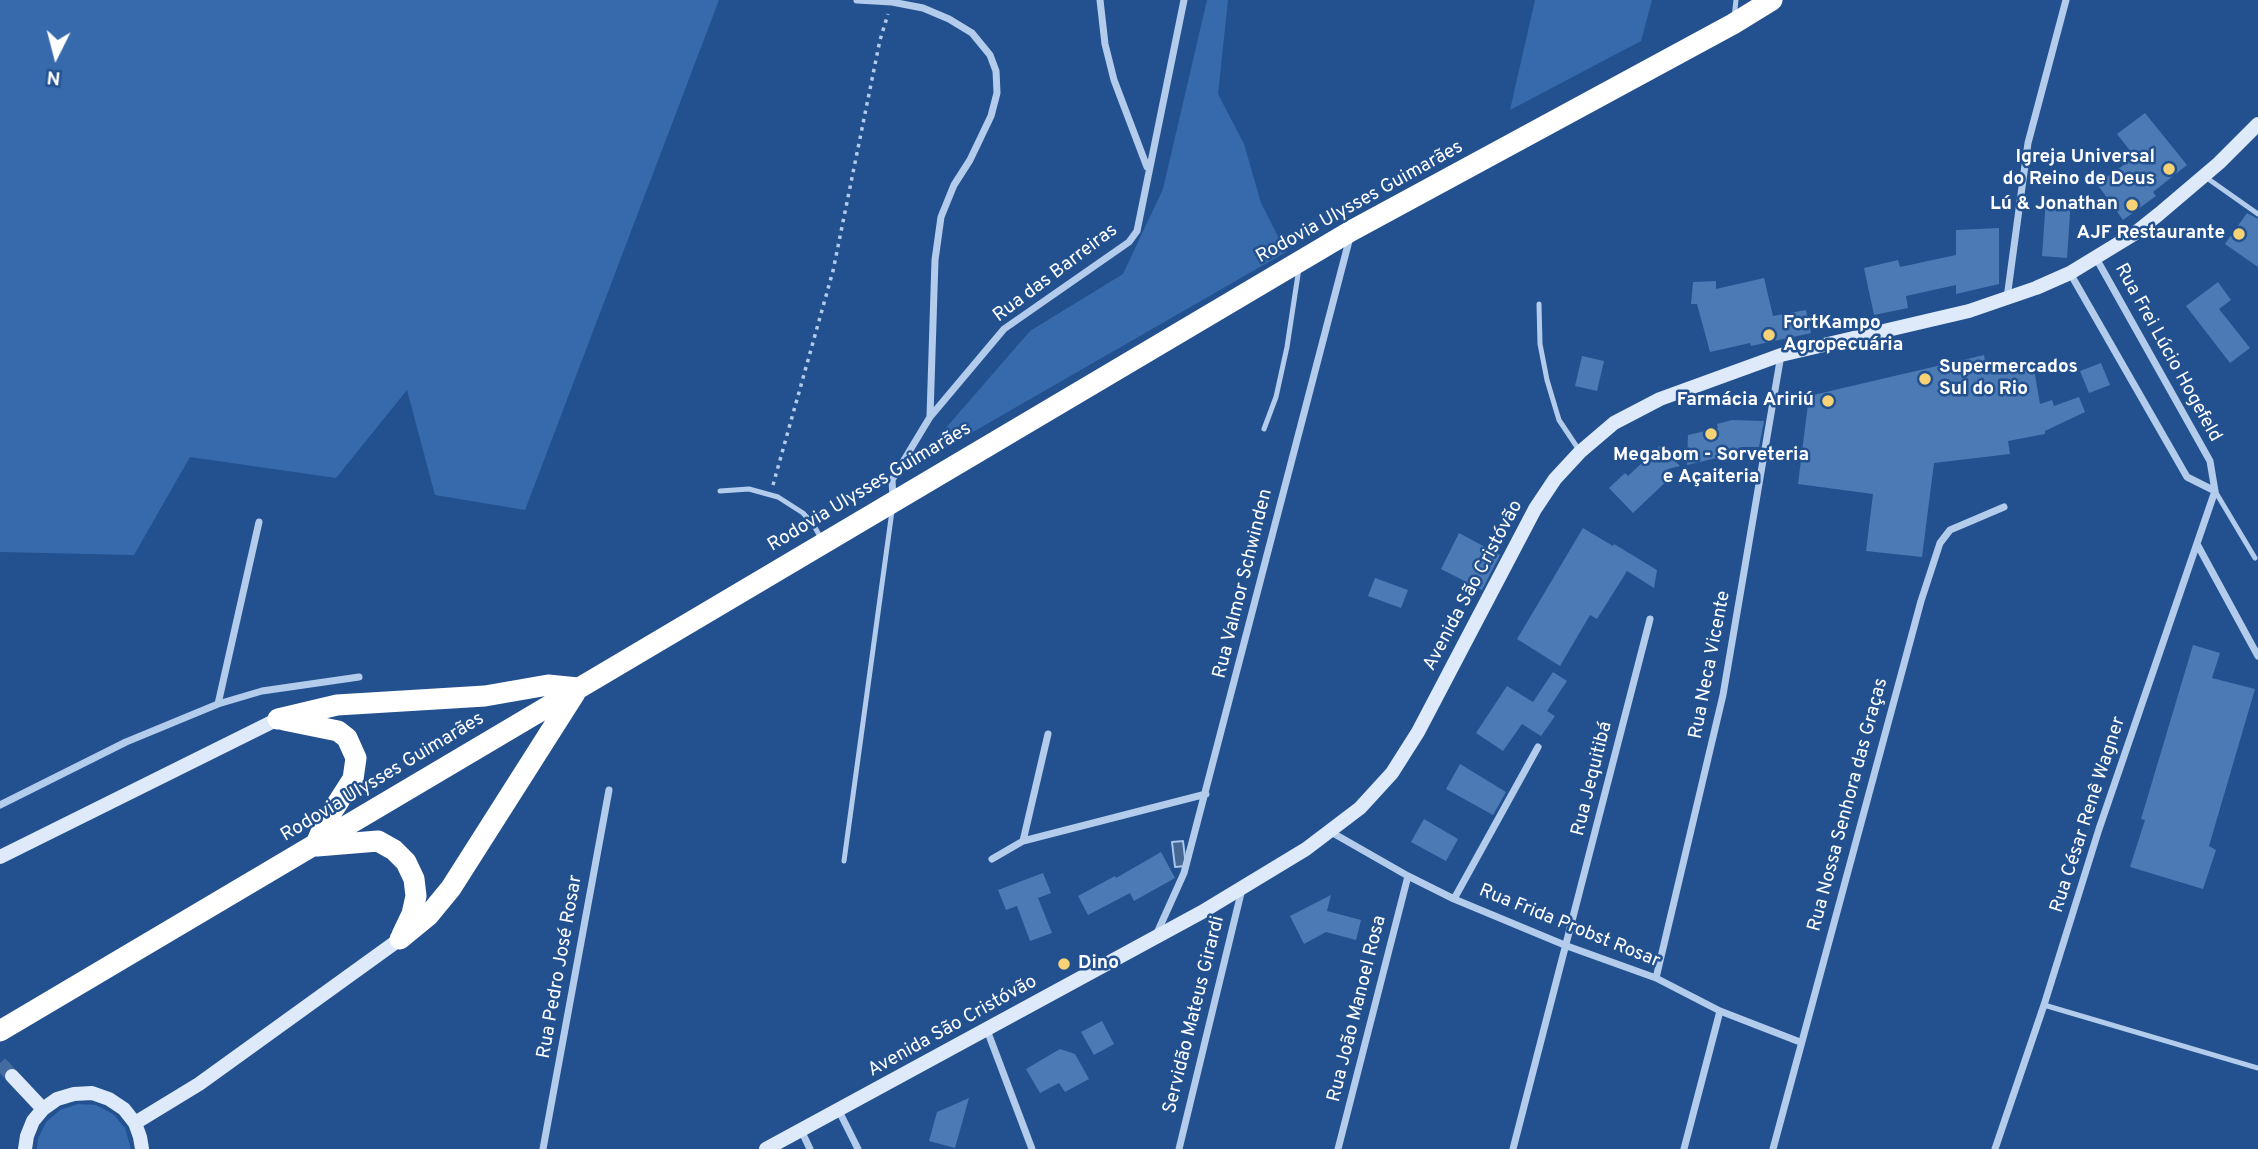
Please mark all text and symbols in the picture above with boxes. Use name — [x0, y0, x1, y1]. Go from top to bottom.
north arrow — [21, 21, 91, 91]
text: N — [46, 64, 62, 90]
street label: Rodovia Ulysses Guimarães — [1253, 137, 1467, 269]
place label: Igreja Universal do Reino de Deus — [2003, 147, 2155, 191]
marker: Igreja Universal do Reino de Deus — [2161, 161, 2177, 177]
place label: Lú & Jonathan — [1990, 194, 2118, 216]
marker: Lú & Jonathan — [2124, 197, 2140, 213]
street label: Rua das Barreiras — [989, 220, 1123, 328]
place label: AJF Restaurante — [2077, 223, 2225, 245]
marker: AJF Restaurante — [2231, 226, 2247, 242]
street label: Rua Frei Lúcio Hogefeld — [2108, 260, 2226, 446]
place label: FortKampo Agropecuária — [1783, 313, 1903, 357]
marker: FortKampo Agropecuária — [1761, 327, 1777, 343]
place label: Supermercados Sul do Rio — [1939, 357, 2078, 401]
marker: Supermercados Sul do Rio — [1917, 371, 1933, 387]
place label: Farmácia Aririú — [1677, 390, 1814, 412]
marker: Farmácia Aririú — [1820, 393, 1836, 409]
street label: Rodovia Ulysses Guimarães — [764, 418, 976, 558]
marker: Megabom - Sorveteria e Açaiteria — [1703, 426, 1719, 442]
place label: Megabom - Sorveteria e Açaiteria — [1613, 445, 1809, 489]
street label: Rua Valmor Schwinden — [1209, 487, 1279, 681]
street label: Avenida São Cristóvão — [1419, 497, 1529, 675]
street label: Rua Neca Vicente — [1685, 589, 1737, 741]
street label: Rua Nossa Senhora das Graças — [1804, 676, 1894, 934]
street label: Rodovia Ulysses Guimarães — [277, 708, 489, 848]
street label: Rua César Renê Wagner — [2047, 714, 2131, 916]
street label: Rua Jequitibá — [1568, 719, 1618, 839]
street label: Rua Pedro José Rosar — [534, 873, 588, 1061]
street label: Rua Frida Probst Rosar — [1475, 880, 1663, 974]
street label: Rua João Manoel Rosa — [1324, 913, 1392, 1105]
street label: Servidão Mateus Girardi — [1159, 914, 1231, 1116]
place label: Dino — [1078, 953, 1119, 975]
marker: Dino — [1056, 956, 1072, 972]
street label: Avenida São Cristóvão — [864, 971, 1042, 1083]

